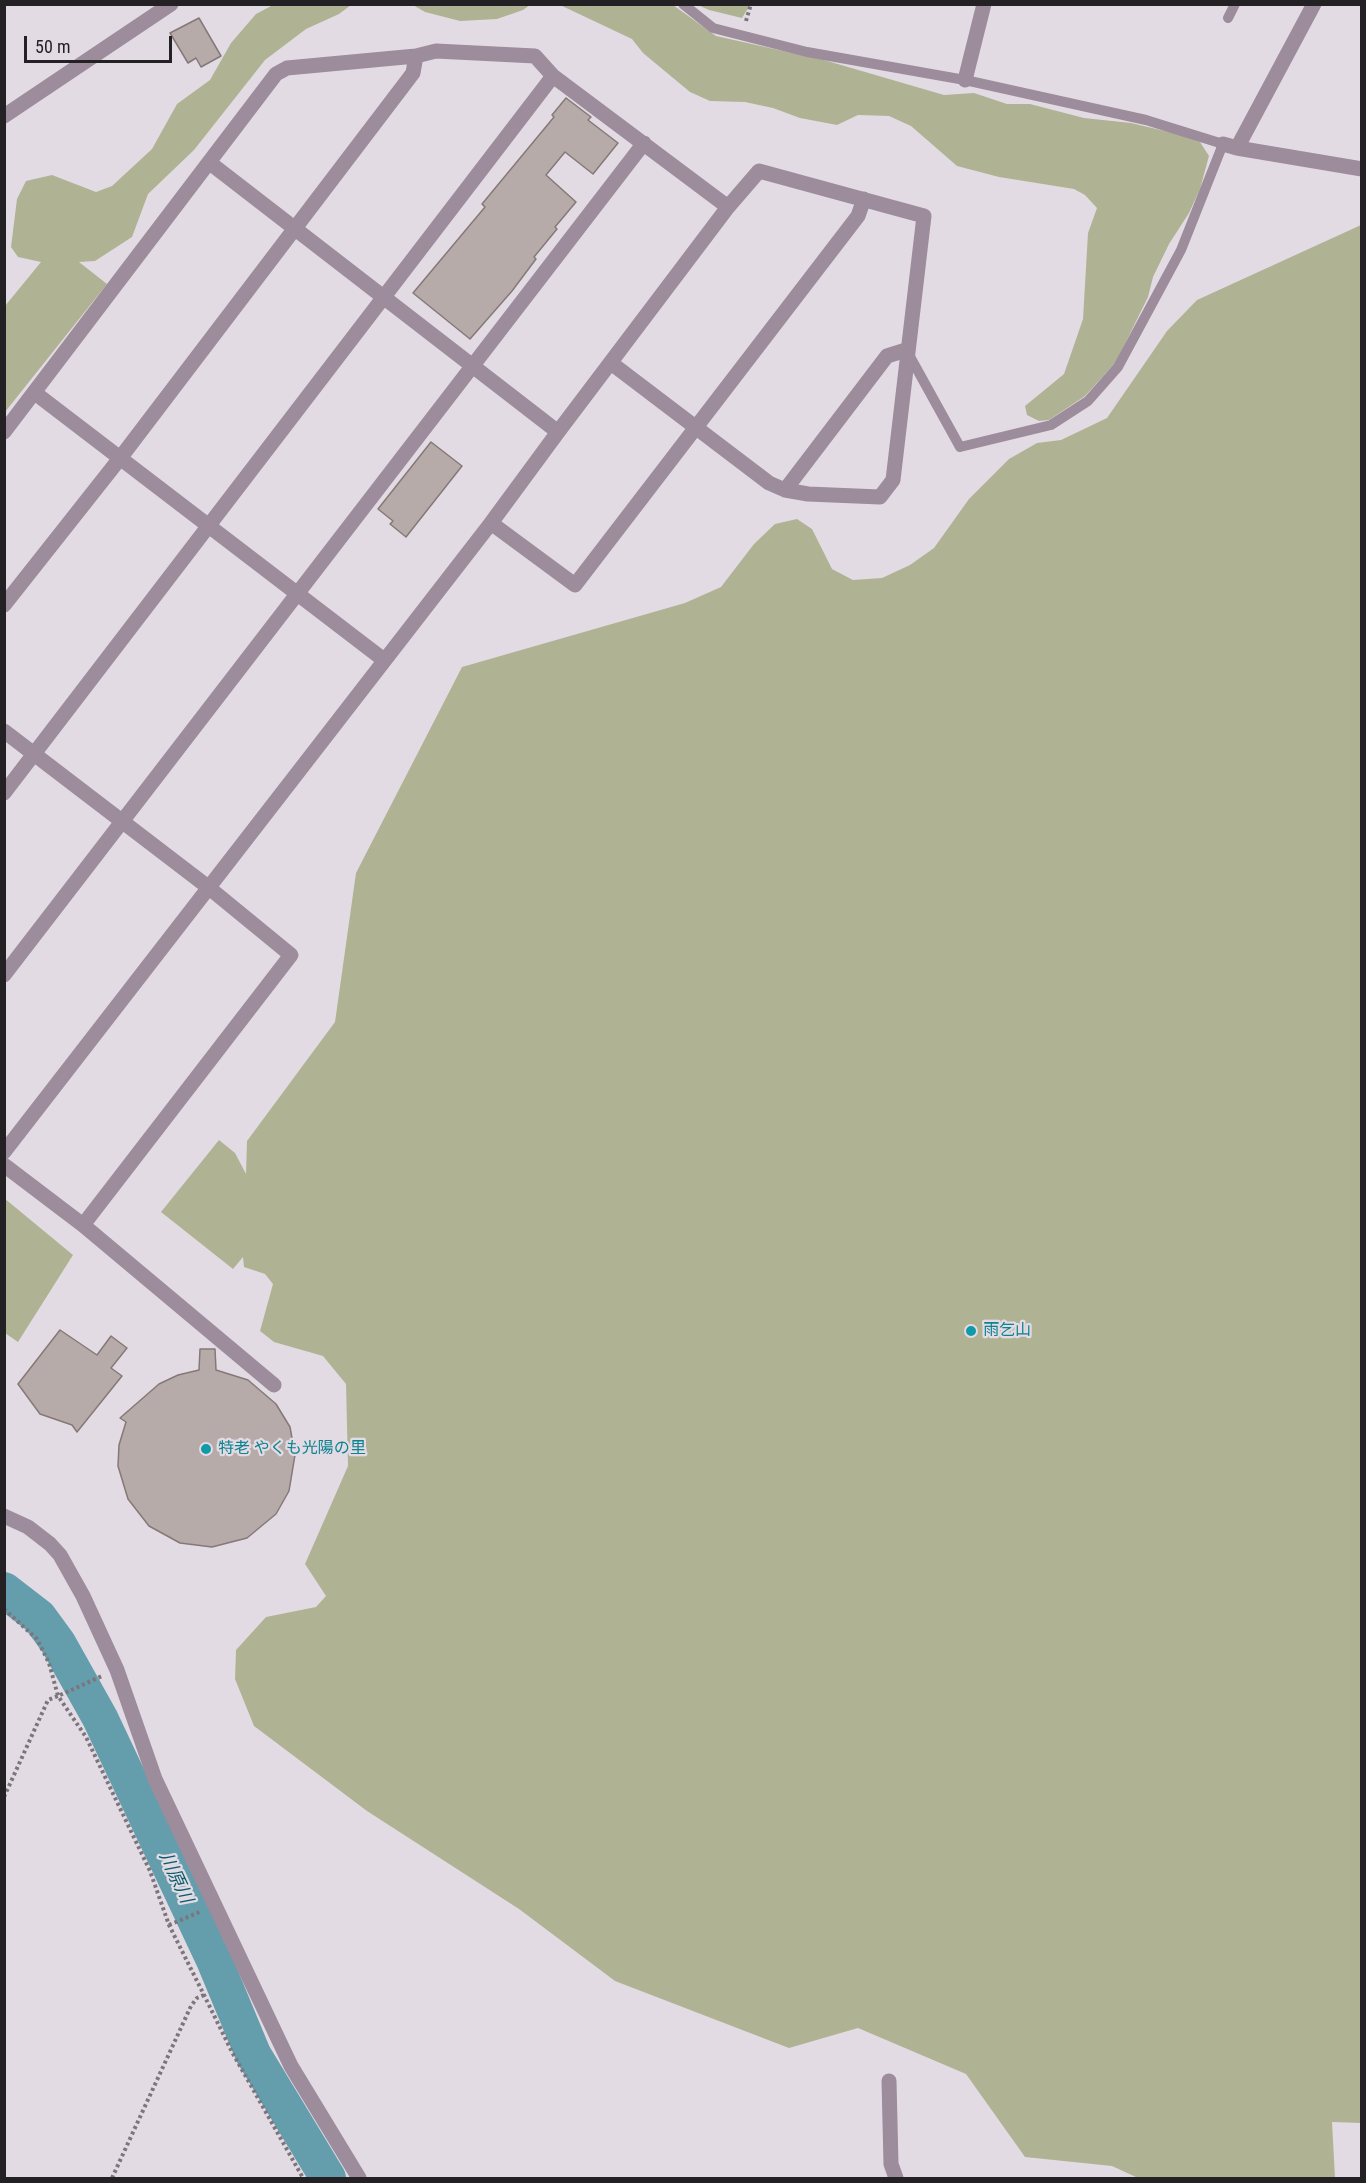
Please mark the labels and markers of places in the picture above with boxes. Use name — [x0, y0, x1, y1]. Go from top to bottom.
place label: 雨乞山 — [983, 1321, 1031, 1341]
marker: 雨乞山 — [964, 1324, 978, 1338]
place label: 特老 やくも光陽の里 — [218, 1439, 366, 1459]
marker: 特老 やくも光陽の里 — [199, 1442, 213, 1456]

